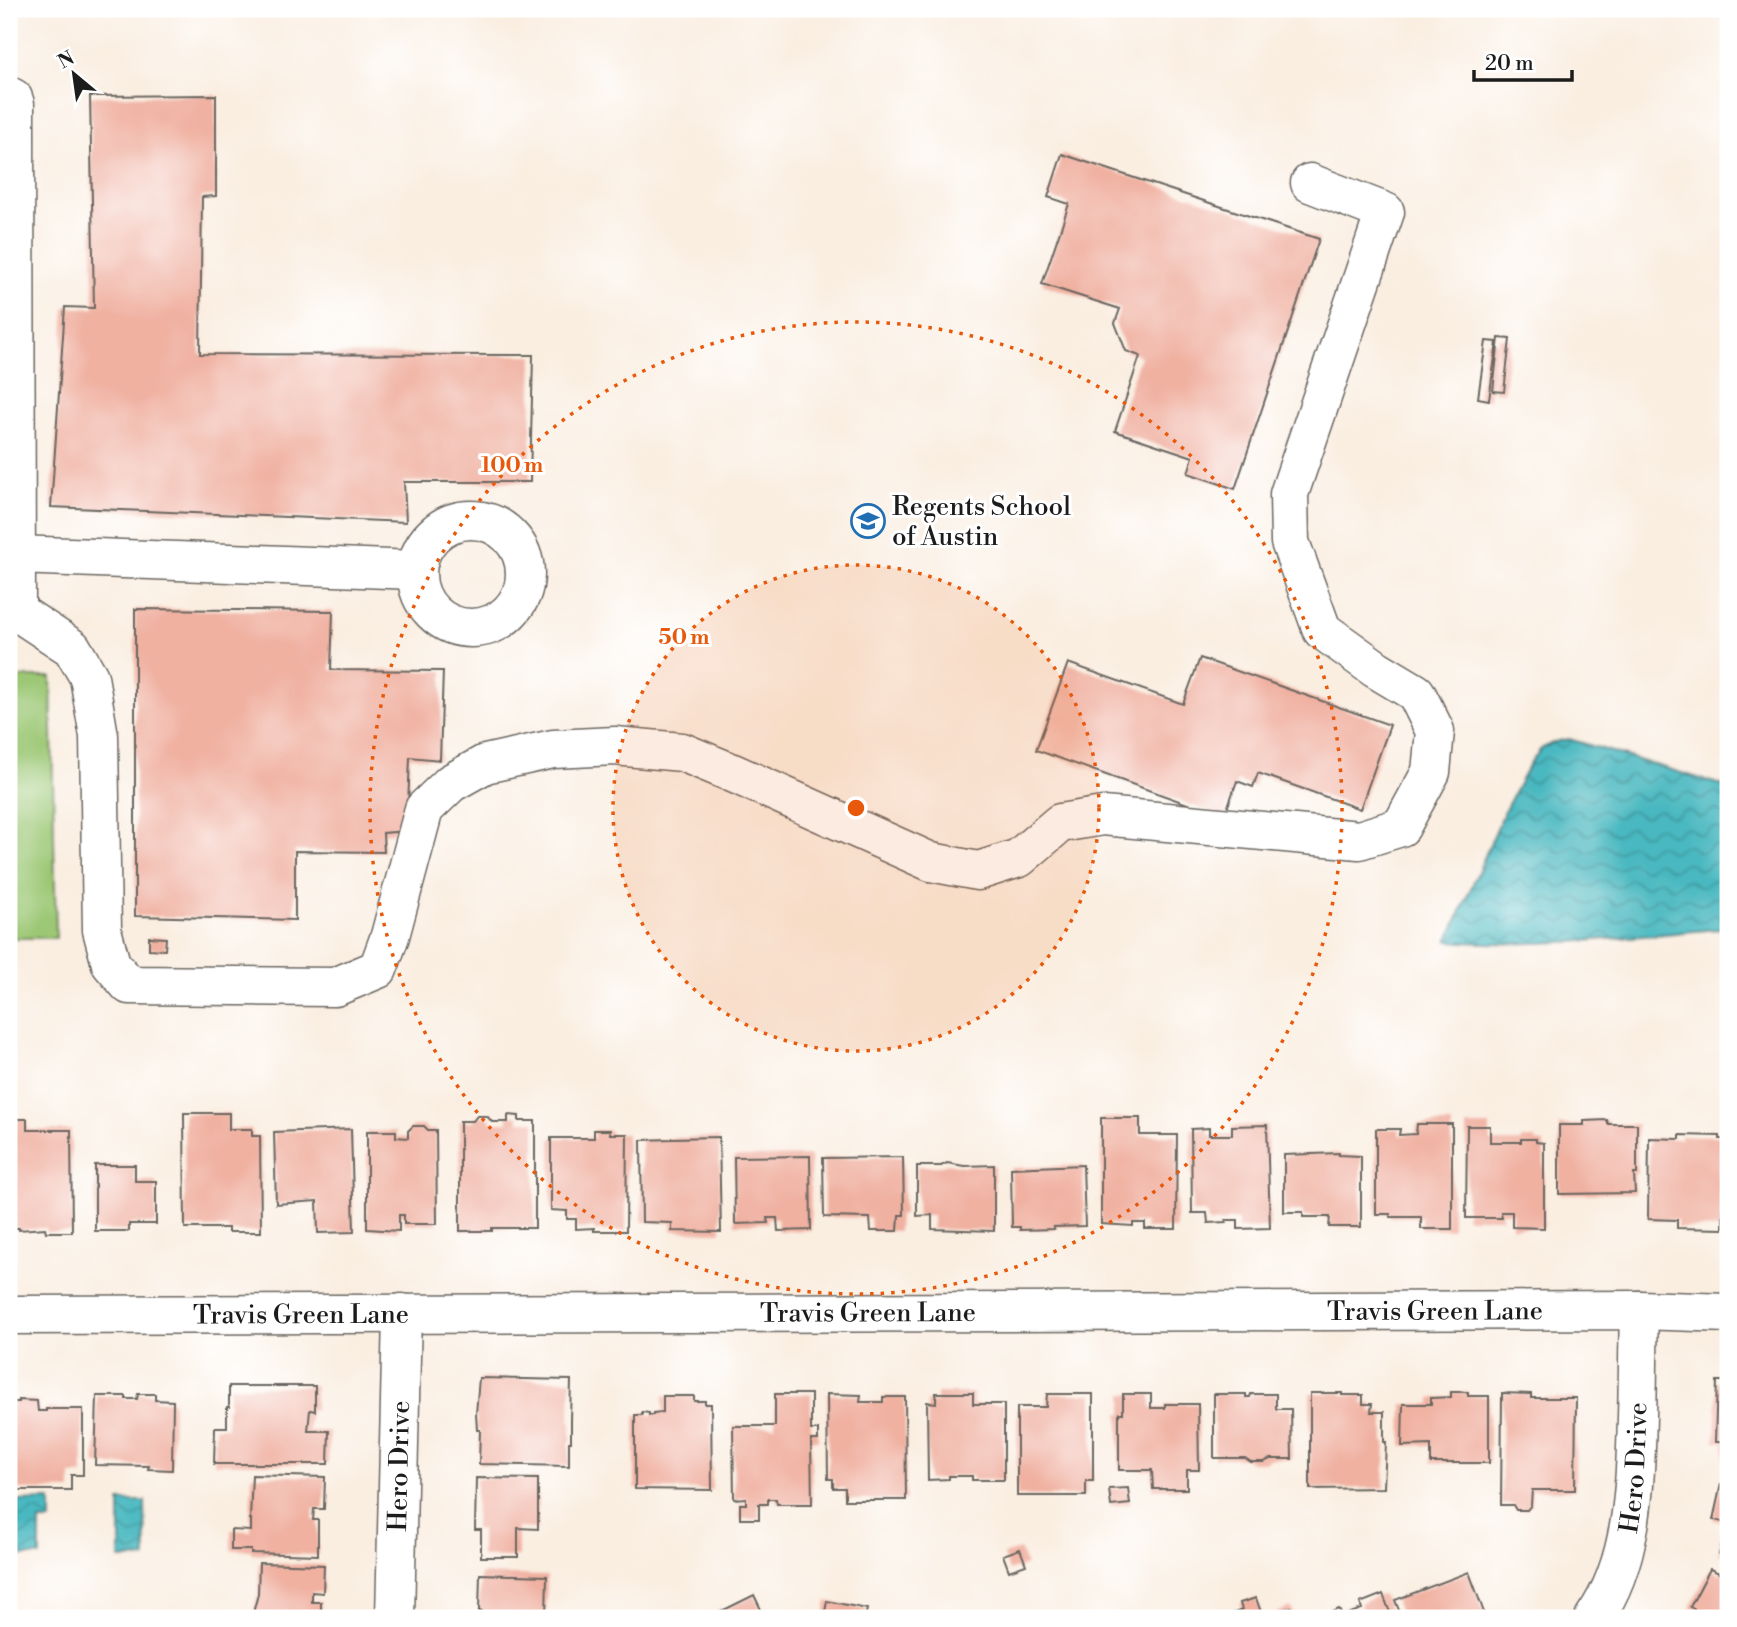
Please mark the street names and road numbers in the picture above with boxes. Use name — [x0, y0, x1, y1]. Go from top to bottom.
street label: Travis Green Lane — [1327, 1295, 1543, 1328]
street label: Travis Green Lane — [760, 1297, 976, 1330]
street label: Travis Green Lane — [193, 1299, 409, 1331]
street label: Hero Drive — [382, 1400, 417, 1532]
street label: Hero Drive — [1613, 1402, 1654, 1535]

